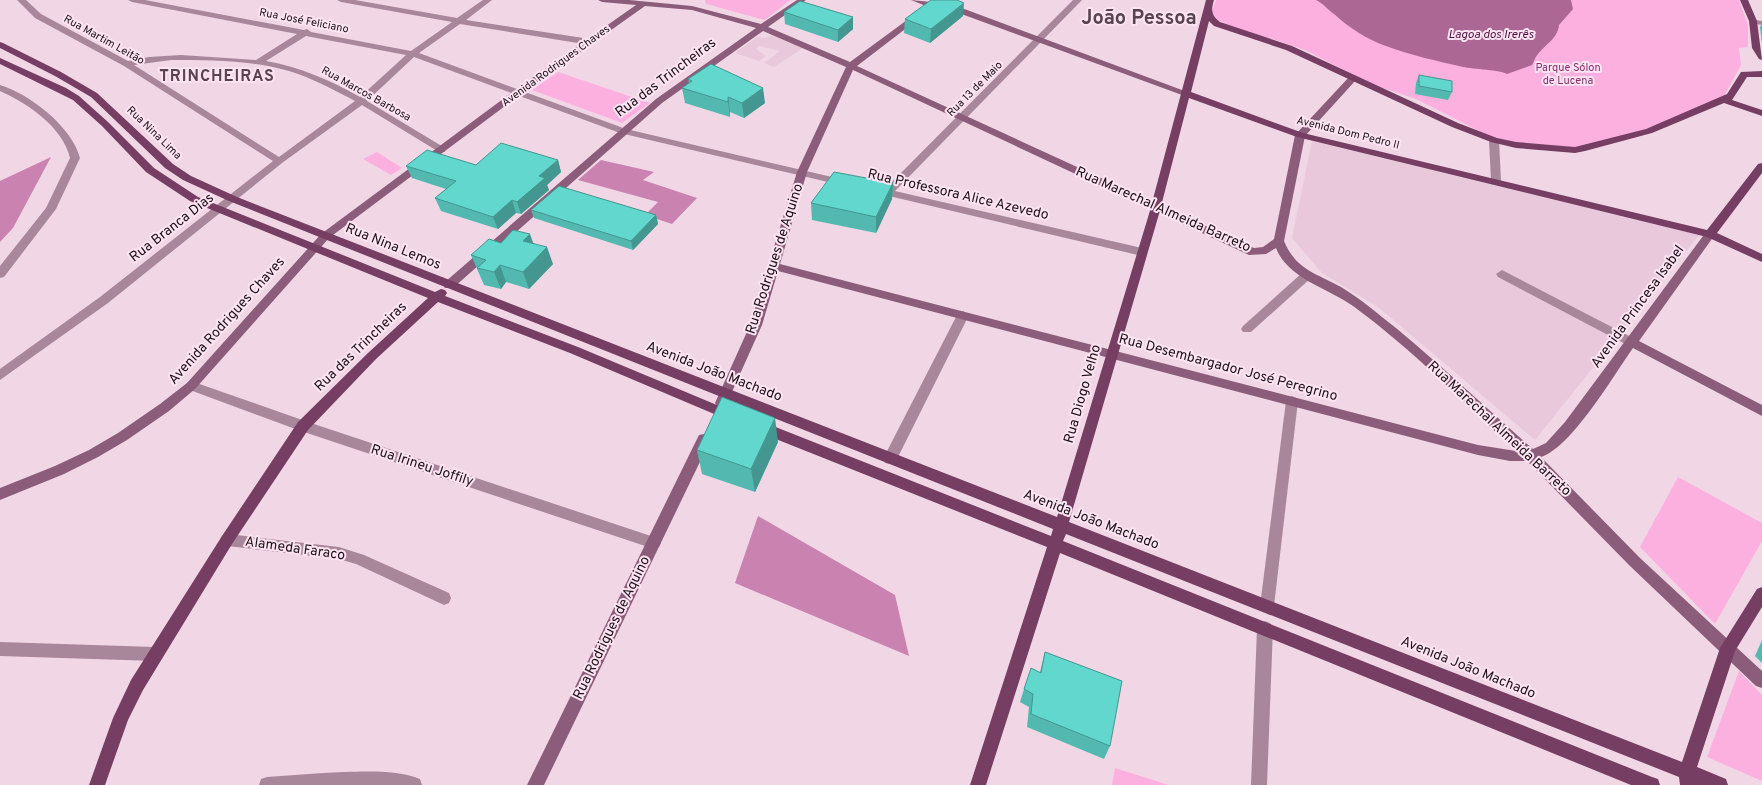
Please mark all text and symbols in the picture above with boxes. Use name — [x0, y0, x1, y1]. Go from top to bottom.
street label: Rua José Feliciano — [258, 5, 350, 37]
district label: João Pessoa — [1081, 6, 1197, 32]
street label: Rua Martim Leitão — [61, 12, 147, 68]
street label: Avenida Rodrigues Chaves — [499, 22, 613, 110]
water label: Lagoa dos Irerês — [1448, 27, 1534, 43]
street label: Rua das Trincheiras — [612, 35, 720, 121]
street label: Rua 13 de Maio — [944, 58, 1006, 120]
park label: Parque Sólon de Lucena — [1535, 61, 1601, 88]
street label: Rua Marcos Barbosa — [319, 64, 413, 125]
district label: TRINCHEIRAS — [159, 67, 275, 87]
street label: Rua Nina Lima — [124, 103, 185, 163]
street label: Avenida Dom Pedro II — [1295, 113, 1401, 153]
street label: Rua Marechal Almeida Barreto — [1073, 164, 1254, 257]
street label: Rua Professora Alice Azevedo — [866, 166, 1050, 224]
street label: Rua Rodrigues de Aquino — [743, 181, 807, 336]
street label: Rua Branca Dias — [126, 190, 218, 266]
street label: Rua Nina Lemos — [343, 220, 443, 274]
street label: Avenida Princesa Isabel — [1588, 242, 1688, 372]
street label: Avenida Rodrigues Chaves — [165, 254, 289, 388]
street label: Rua das Trincheiras — [311, 299, 411, 395]
street label: Rua Desembargador José Peregrino — [1117, 331, 1339, 405]
street label: Avenida João Machado — [644, 338, 784, 406]
street label: Rua Diogo Velho — [1061, 342, 1105, 445]
street label: Rua Marechal Almeida Barreto — [1424, 358, 1575, 500]
street label: Rua Irineu Joffily — [369, 441, 475, 491]
street label: Avenida João Machado — [1021, 486, 1161, 554]
street label: Alameda Faraco — [244, 534, 346, 564]
street label: Rua Rodrigues de Aquino — [570, 553, 654, 702]
street label: Avenida João Machado — [1398, 633, 1538, 703]

